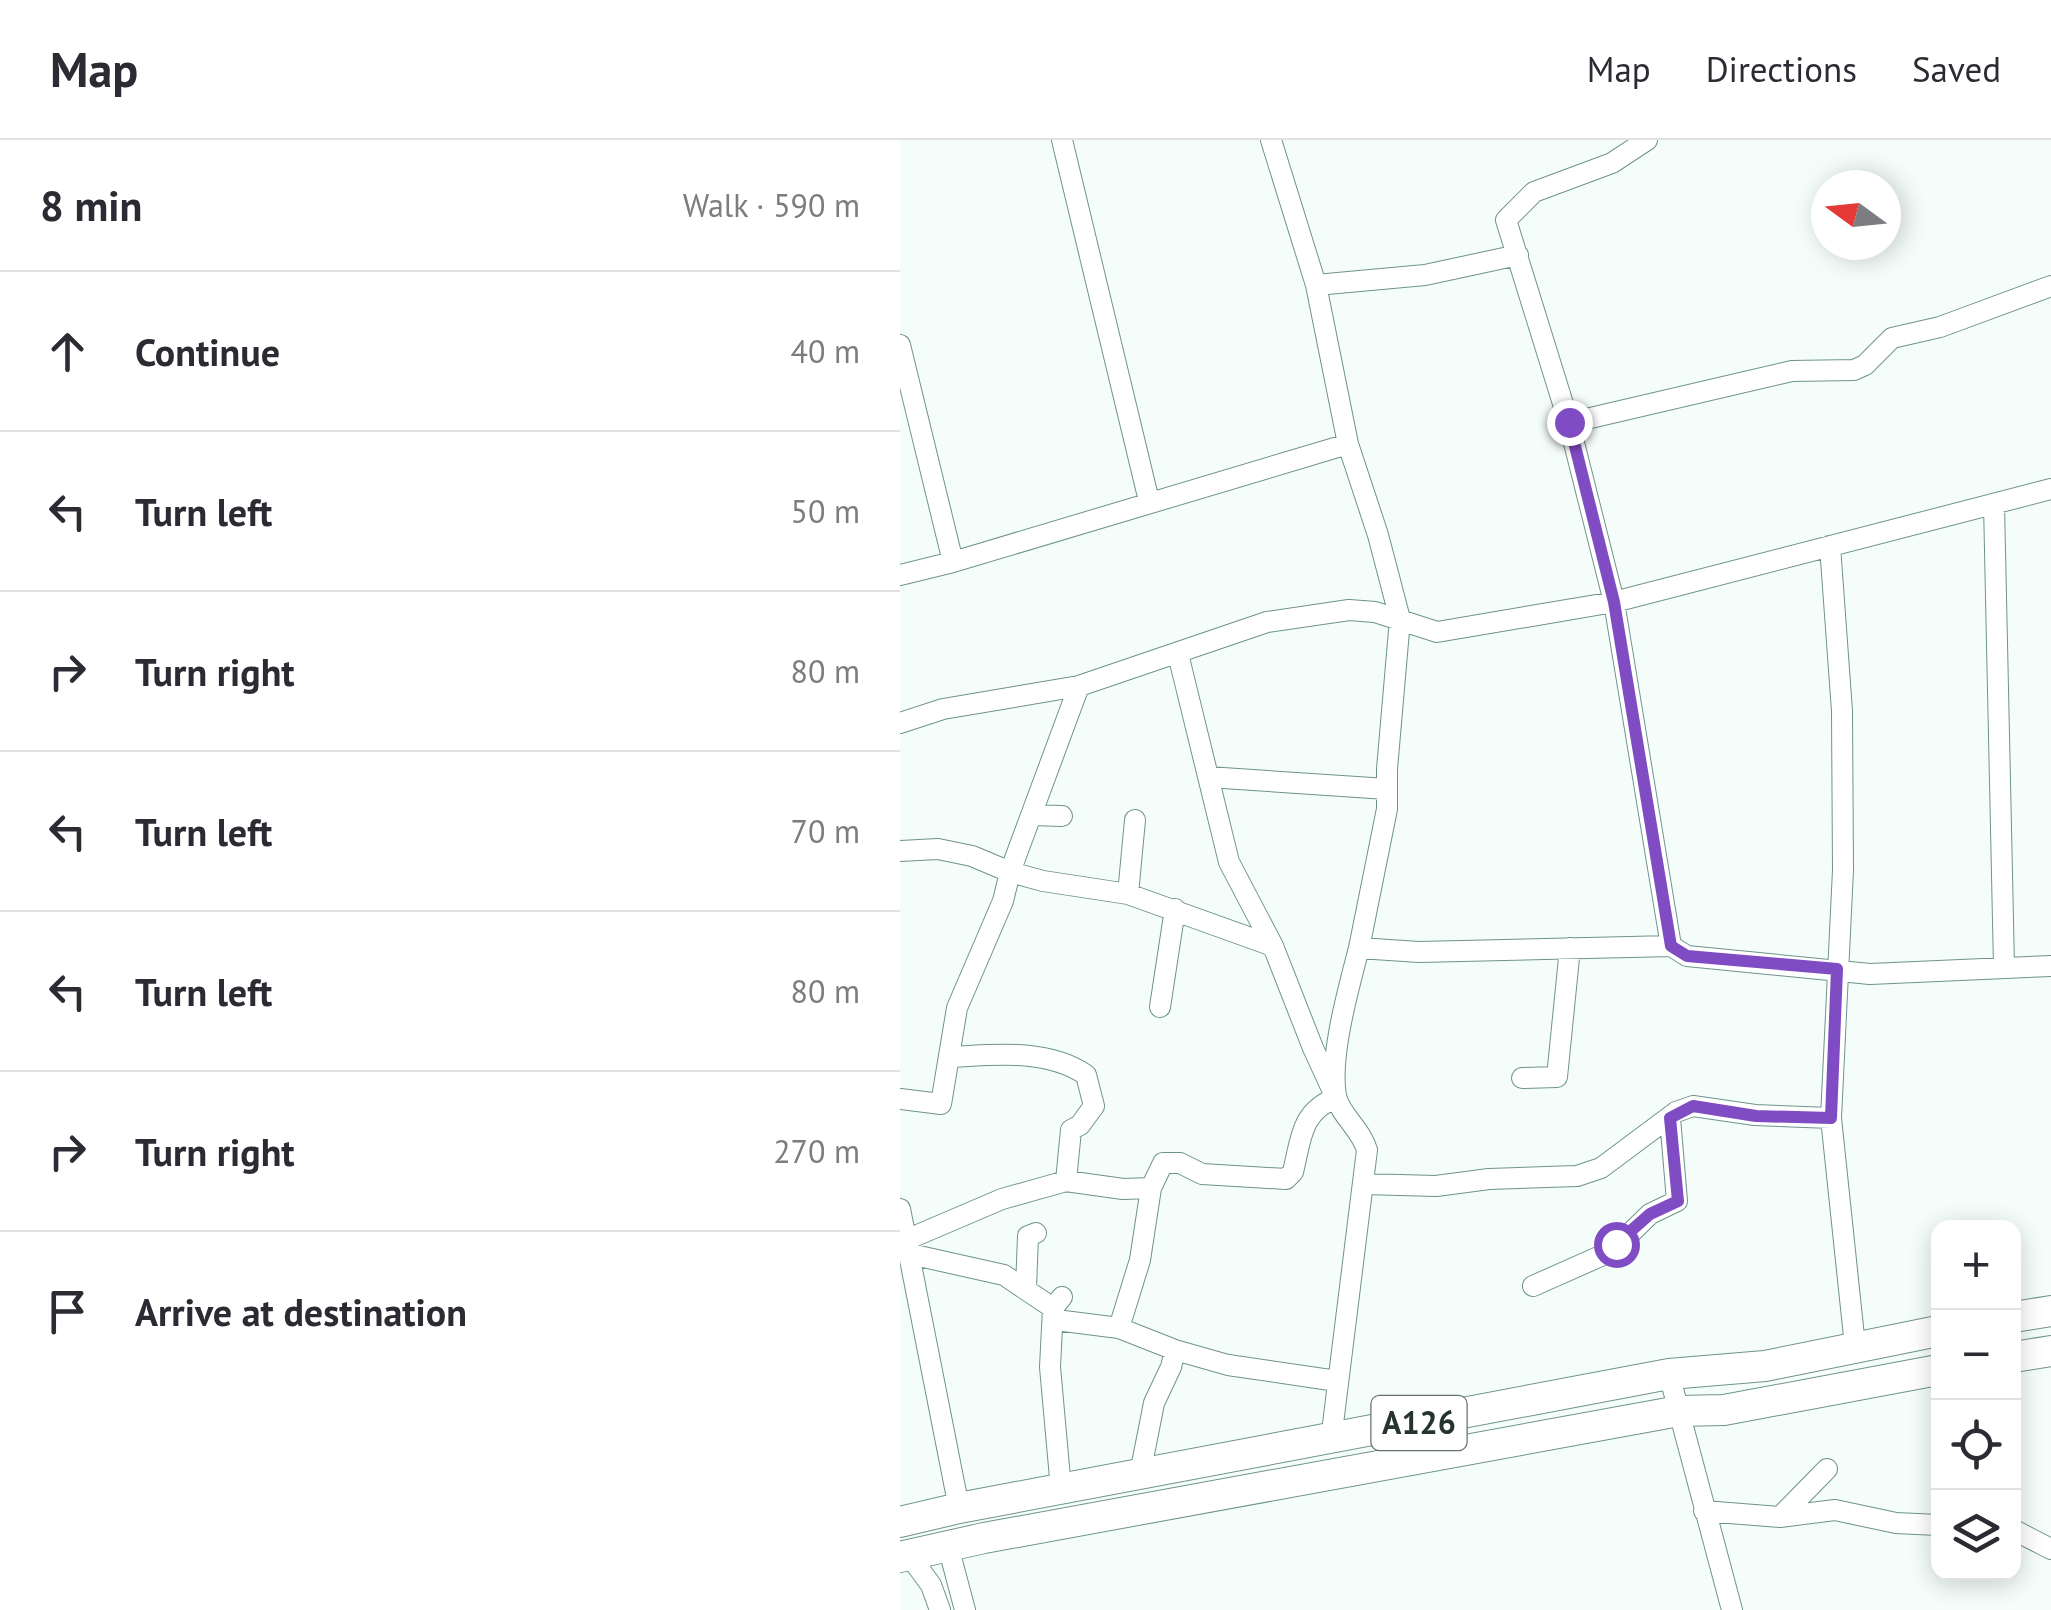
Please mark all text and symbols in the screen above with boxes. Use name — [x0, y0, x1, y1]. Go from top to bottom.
text: Map — [50, 38, 138, 100]
text: Map — [1587, 46, 1651, 92]
text: Directions — [1706, 46, 1857, 92]
text: Saved — [1912, 46, 2001, 92]
north arrow — [1811, 170, 1901, 260]
text: 8 min — [40, 178, 142, 233]
text: Walk · 590 m — [683, 184, 860, 226]
icon: ahead — [40, 324, 95, 379]
text: Continue — [135, 327, 280, 376]
text: 40 m — [791, 330, 860, 372]
route end — [1547, 400, 1593, 446]
icon: left — [40, 484, 95, 539]
text: Turn left — [135, 487, 272, 536]
text: 50 m — [791, 490, 860, 532]
icon: right — [40, 644, 95, 699]
text: Turn right — [135, 647, 295, 696]
text: 80 m — [791, 650, 860, 692]
icon: left — [40, 804, 95, 859]
text: Turn left — [135, 807, 272, 856]
text: 70 m — [791, 810, 860, 852]
icon: left — [40, 964, 95, 1019]
text: Turn left — [135, 967, 272, 1016]
text: 80 m — [791, 970, 860, 1012]
icon: right — [40, 1124, 95, 1179]
text: Turn right — [135, 1127, 295, 1176]
text: 270 m — [773, 1130, 860, 1172]
map controls — [1931, 1220, 2021, 1580]
button: + — [1931, 1220, 2021, 1310]
route start — [1594, 1222, 1640, 1268]
icon: arrive — [40, 1284, 95, 1339]
text: Arrive at destination — [135, 1287, 467, 1336]
button: − — [1931, 1310, 2021, 1400]
road number: A126 — [1372, 1396, 1466, 1450]
button: locate — [1931, 1400, 2021, 1490]
button: layers — [1931, 1490, 2021, 1580]

